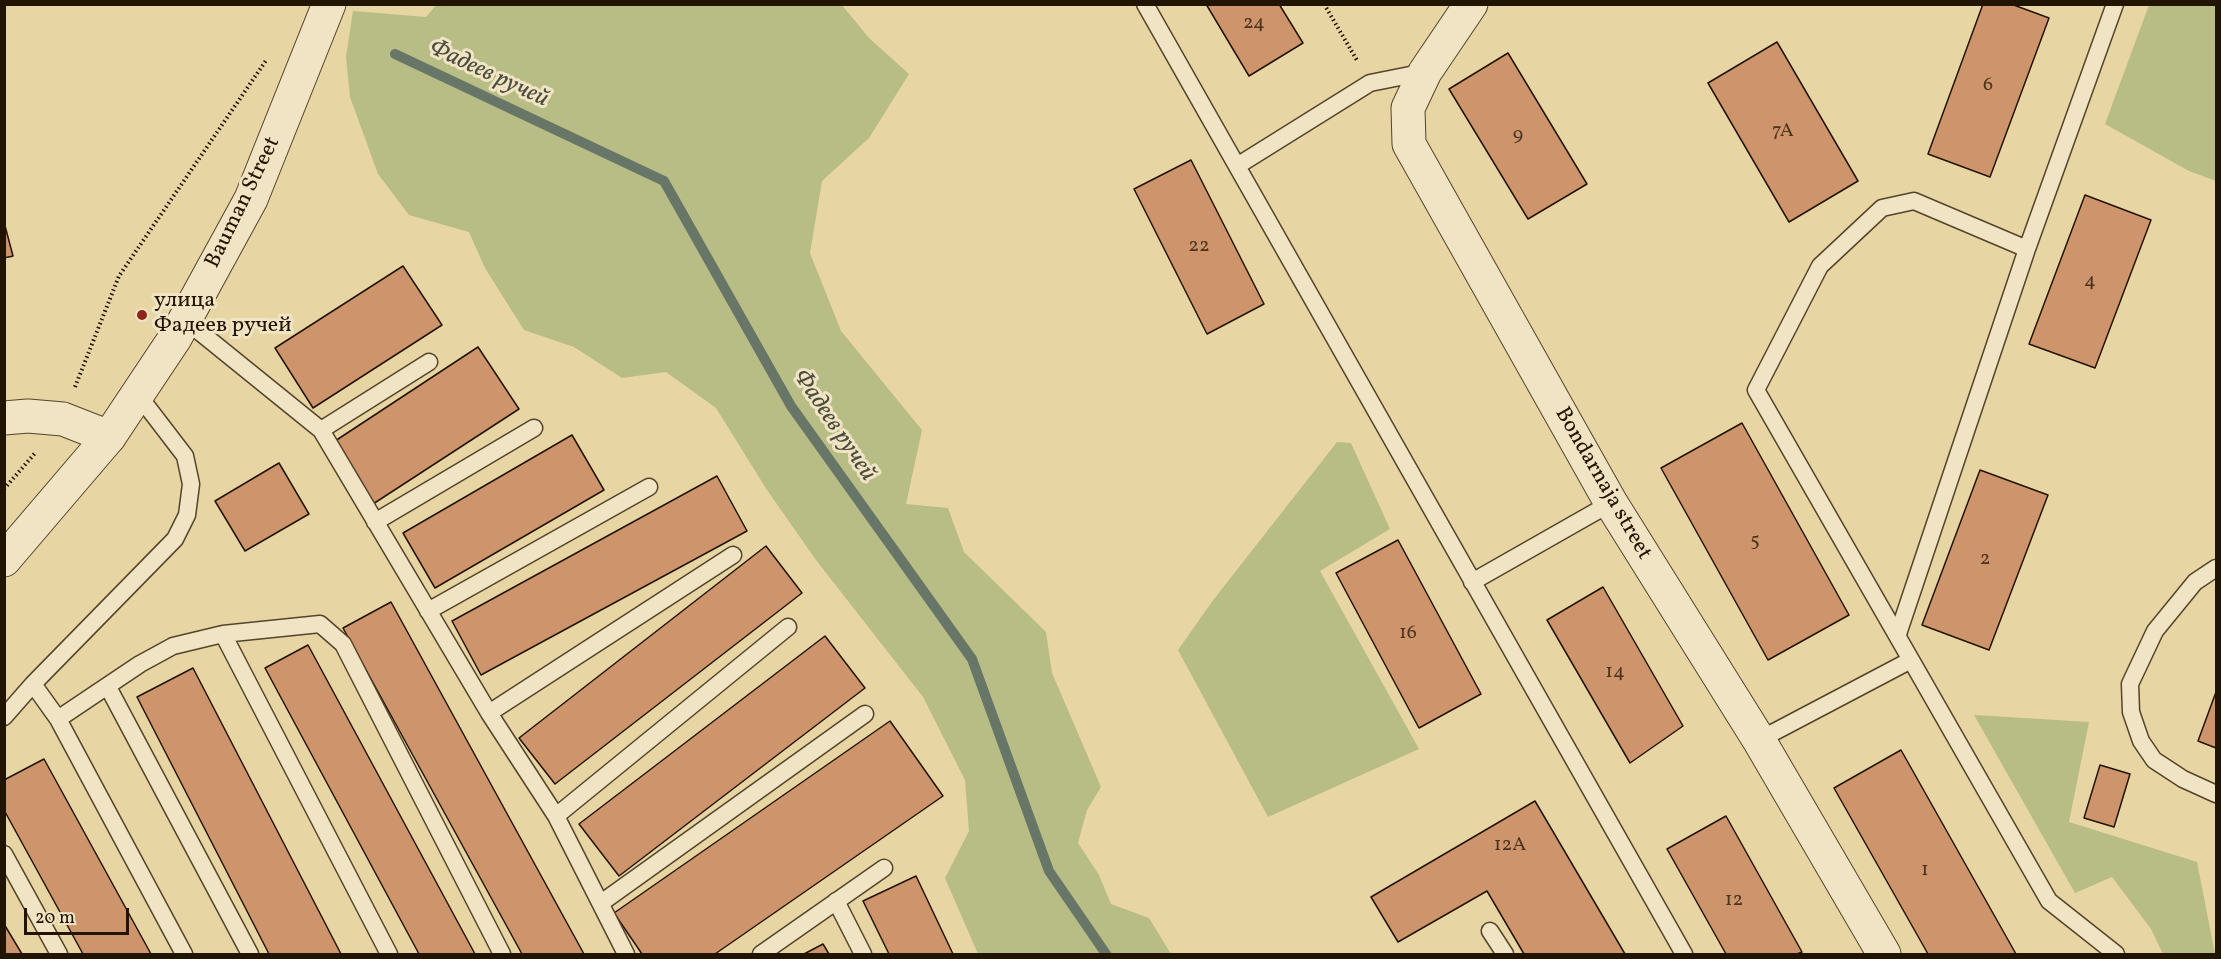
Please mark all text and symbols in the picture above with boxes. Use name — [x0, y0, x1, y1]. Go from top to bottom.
house number: 24 — [1243, 12, 1265, 36]
water label: Фадеев ручей — [424, 35, 552, 115]
house number: 6 — [1983, 74, 1993, 98]
house number: 7А — [1772, 120, 1794, 144]
house number: 9 — [1513, 124, 1523, 148]
street label: Bauman Street — [201, 133, 287, 273]
house number: 22 — [1188, 235, 1210, 259]
house number: 4 — [2084, 270, 2096, 294]
place label: улица Фадеев ручей — [154, 289, 292, 340]
marker: улица Фадеев ручей — [135, 308, 149, 322]
water label: Фадеев ручей — [785, 365, 881, 487]
street label: Bondarnaja street — [1548, 403, 1656, 565]
house number: 5 — [1750, 530, 1760, 554]
house number: 2 — [1980, 548, 1990, 572]
house number: 16 — [1399, 622, 1417, 646]
house number: 14 — [1605, 661, 1625, 685]
house number: 12А — [1494, 834, 1526, 858]
house number: 1 — [1921, 859, 1929, 883]
house number: 12 — [1725, 889, 1743, 913]
scale bar — [27, 896, 132, 934]
text: 20 m — [35, 906, 75, 931]

